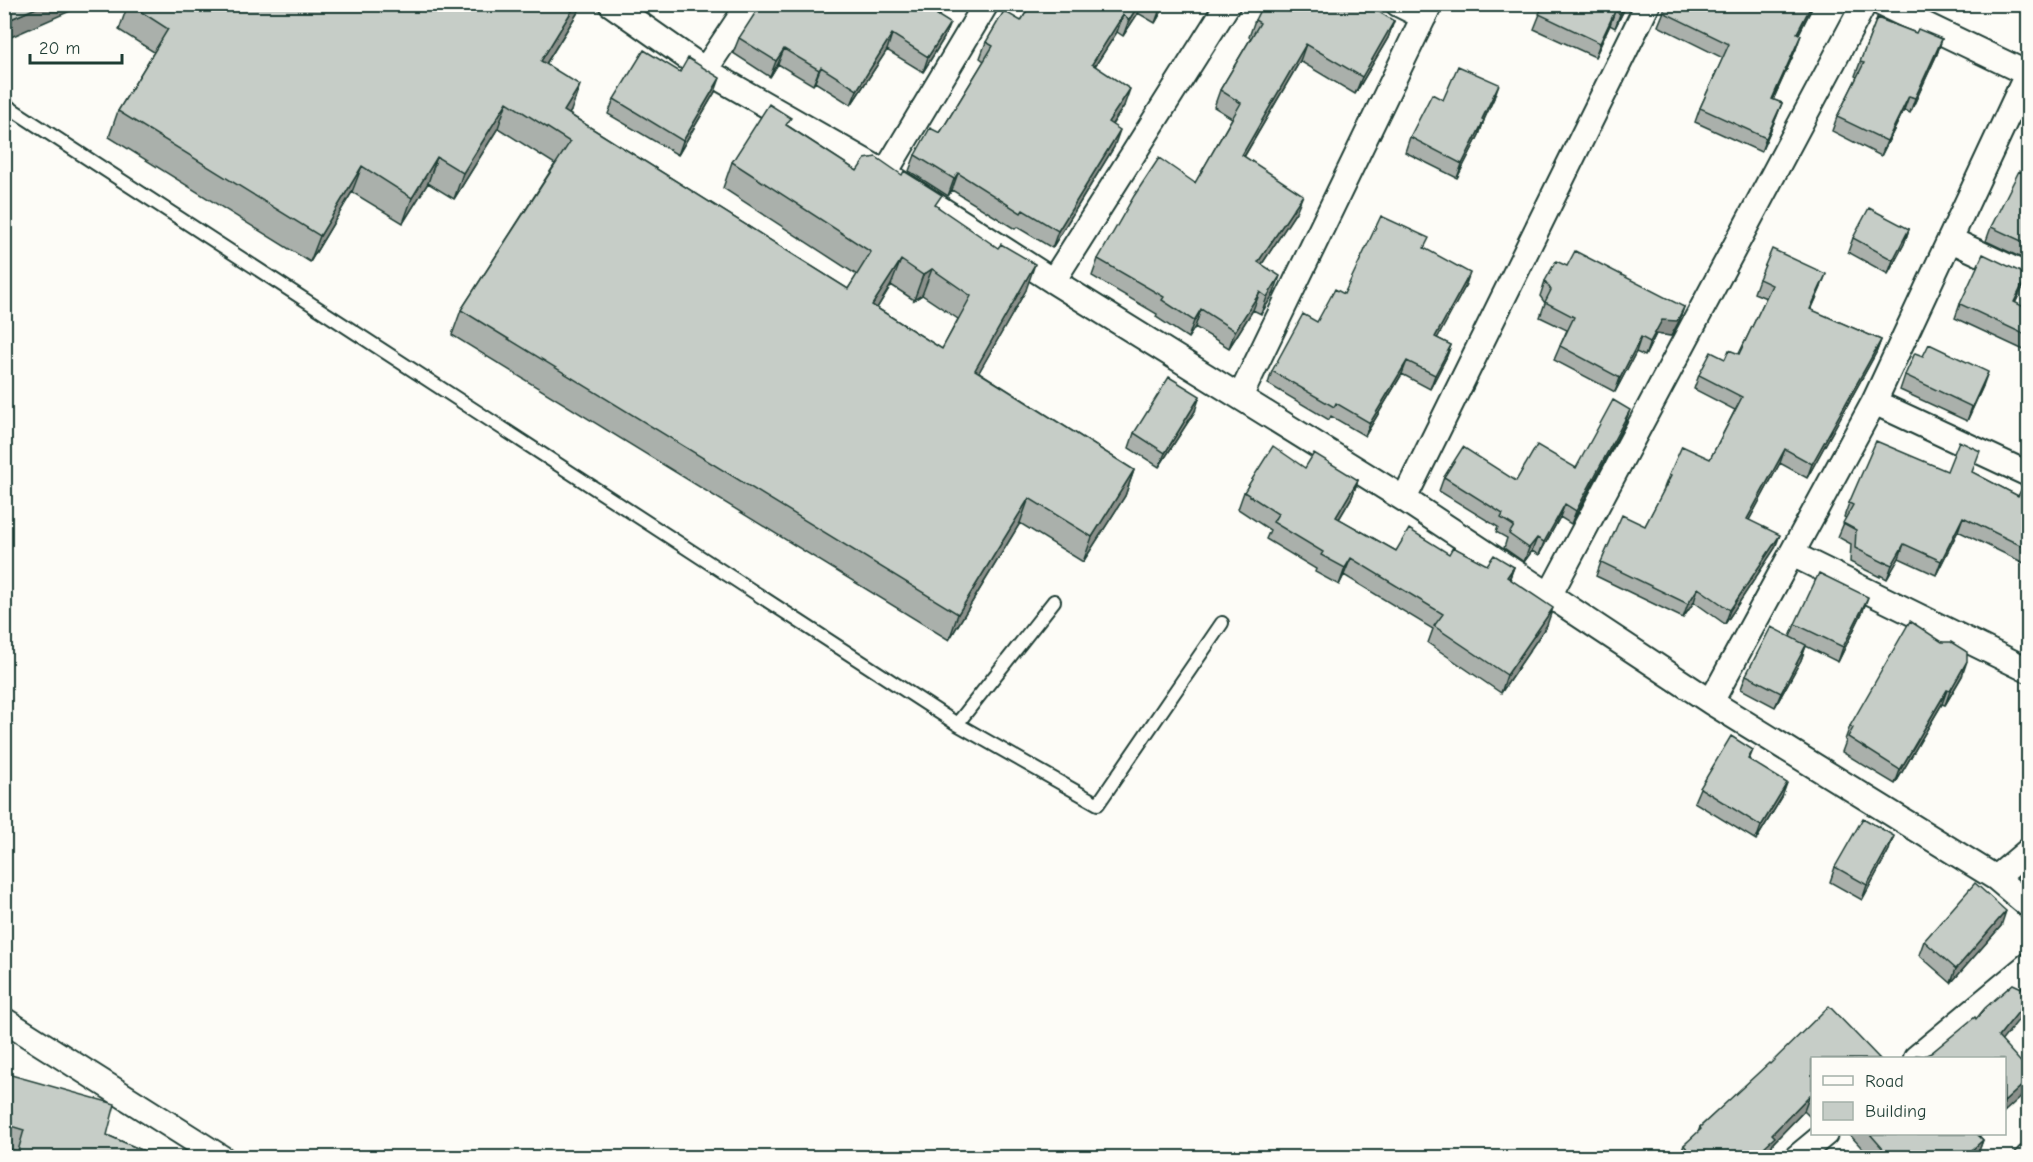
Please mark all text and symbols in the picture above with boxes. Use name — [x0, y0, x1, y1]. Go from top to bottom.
scale bar — [30, 27, 122, 65]
text: 20 m — [39, 38, 80, 59]
legend — [1811, 1057, 2006, 1135]
text: Road — [1865, 1071, 1904, 1092]
text: Building — [1865, 1101, 1927, 1122]

